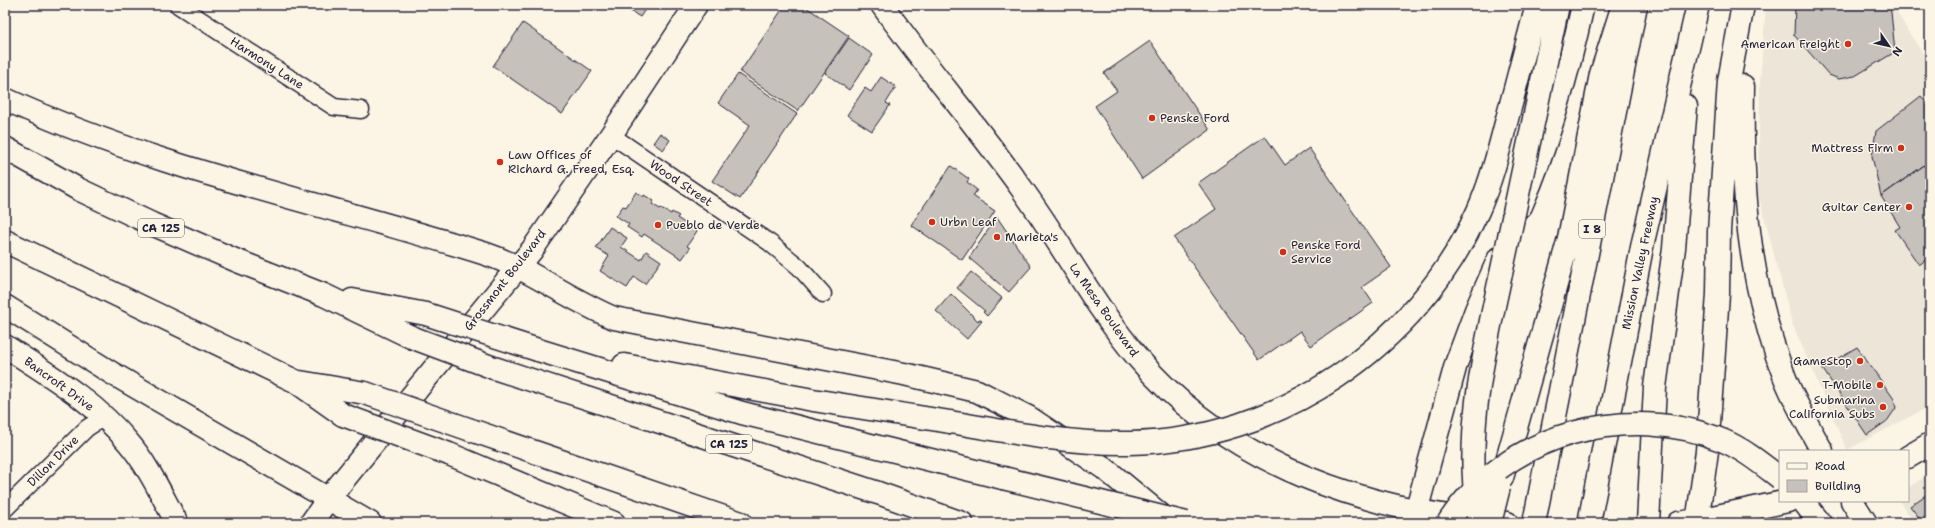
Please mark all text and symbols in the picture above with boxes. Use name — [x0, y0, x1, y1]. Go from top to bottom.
north arrow — [1869, 26, 1909, 66]
street label: Harmony Lane — [227, 33, 307, 93]
place label: American Freight — [1740, 36, 1840, 52]
marker: American Freight — [1843, 39, 1853, 49]
text: N — [1888, 44, 1906, 59]
place label: Penske Ford — [1160, 110, 1230, 126]
marker: Penske Ford — [1147, 113, 1157, 123]
place label: Mattress Firm — [1811, 140, 1893, 156]
marker: Mattress Firm — [1896, 143, 1906, 153]
place label: Law Offices of Richard G. Freed, Esq. — [508, 147, 635, 177]
street label: Wood Street — [646, 156, 716, 210]
marker: Law Offices of Richard G. Freed, Esq. — [495, 157, 505, 167]
street label: Mission Valley Freeway — [1618, 195, 1662, 331]
place label: Guitar Center — [1822, 199, 1901, 215]
marker: Guitar Center — [1904, 202, 1914, 212]
place label: Urbn Leaf — [940, 214, 997, 230]
place label: Pueblo de Verde — [666, 217, 760, 233]
marker: Urbn Leaf — [927, 217, 937, 227]
road number: CA 125 — [138, 219, 184, 237]
marker: Pueblo de Verde — [653, 220, 663, 230]
road number: I 8 — [1579, 220, 1605, 238]
street label: Grossmont Boulevard — [460, 226, 550, 334]
place label: Marieta's — [1005, 229, 1059, 245]
marker: Marieta's — [992, 232, 1002, 242]
place label: Penske Ford Service — [1291, 237, 1361, 267]
marker: Penske Ford Service — [1278, 247, 1288, 257]
street label: La Mesa Boulevard — [1066, 260, 1143, 360]
street label: Bancroft Drive — [21, 353, 97, 415]
place label: GameStop — [1793, 353, 1852, 369]
marker: GameStop — [1855, 356, 1865, 366]
place label: T-Mobile — [1822, 377, 1872, 393]
marker: T-Mobile — [1875, 380, 1885, 390]
place label: Submarina California Subs — [1789, 392, 1876, 422]
marker: Submarina California Subs — [1878, 402, 1888, 412]
street label: Dillon Drive — [24, 432, 82, 490]
road number: CA 125 — [706, 435, 752, 453]
legend — [1779, 450, 1909, 502]
text: Road — [1815, 458, 1846, 474]
text: Building — [1815, 478, 1861, 494]

